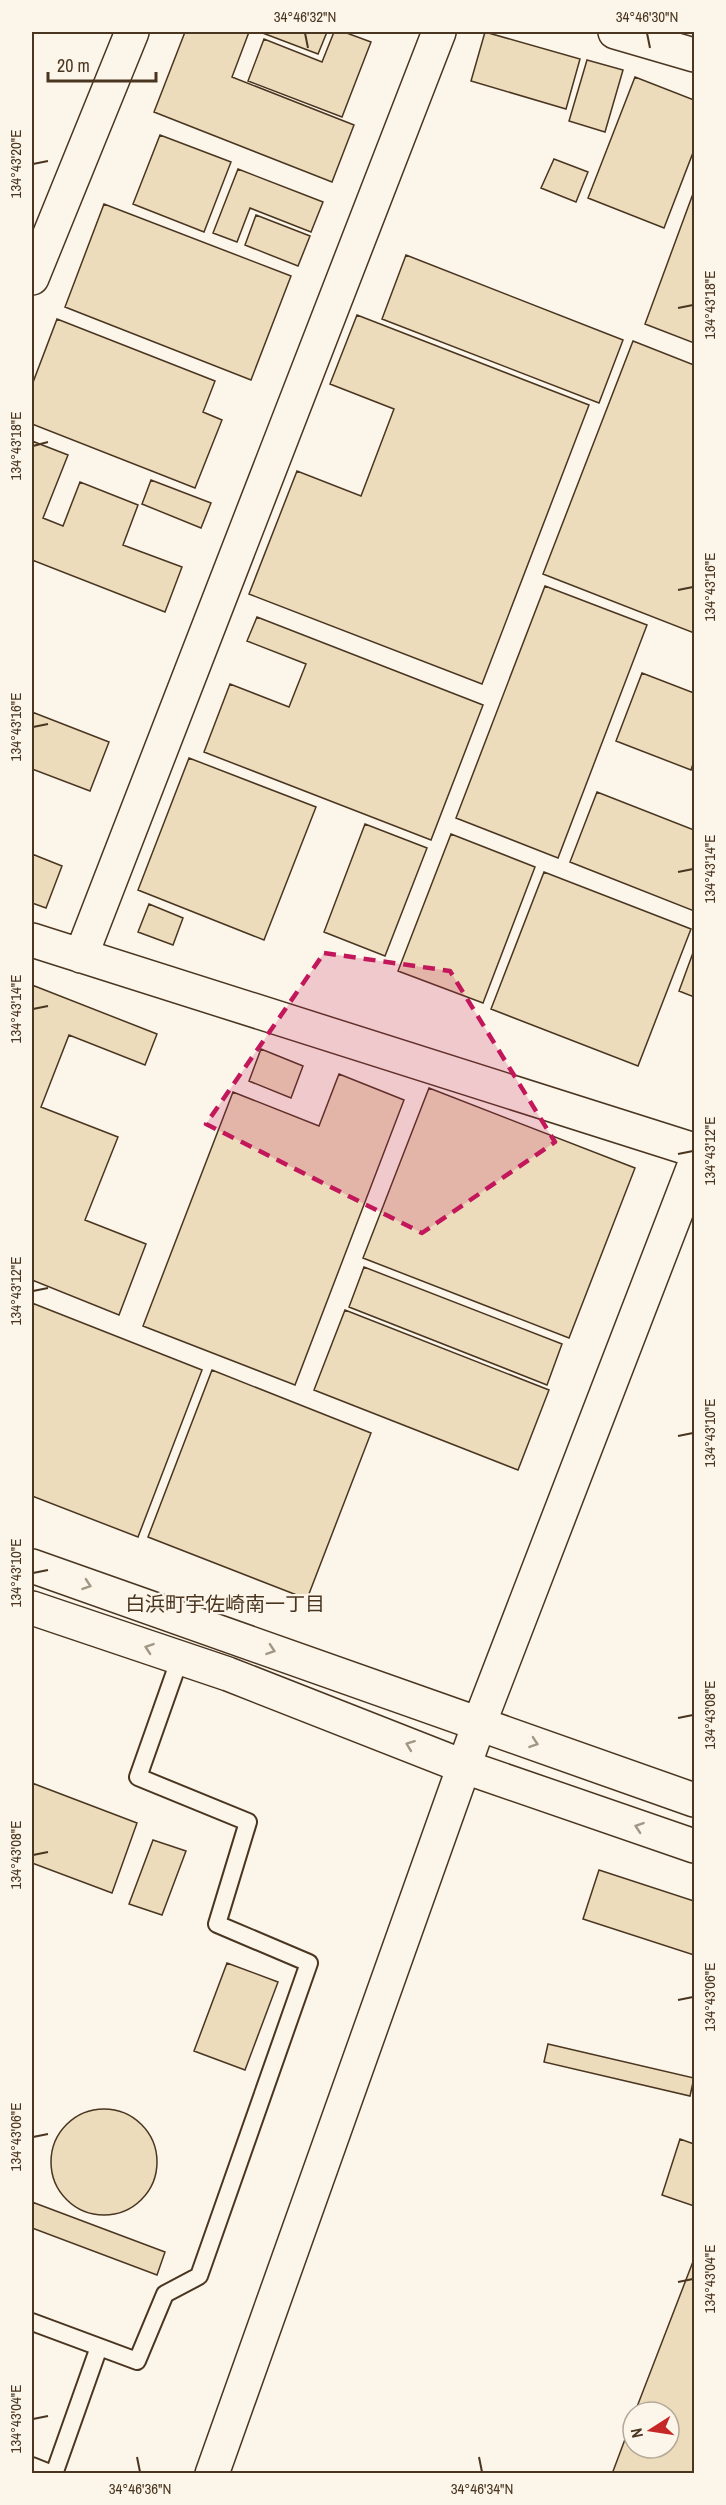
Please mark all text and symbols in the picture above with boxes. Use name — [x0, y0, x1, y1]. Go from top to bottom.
text: 34°46'32"N — [274, 6, 336, 27]
text: 34°46'30"N — [616, 6, 678, 27]
scale bar — [48, 45, 156, 83]
text: 20 m — [57, 53, 90, 78]
text: 134°43'20"E — [5, 130, 26, 198]
text: 134°43'18"E — [699, 271, 720, 339]
text: 134°43'18"E — [5, 412, 26, 480]
text: 134°43'16"E — [699, 553, 720, 621]
text: 134°43'16"E — [5, 693, 26, 761]
text: 134°43'14"E — [699, 835, 720, 903]
text: 134°43'14"E — [5, 975, 26, 1043]
text: 134°43'12"E — [699, 1117, 720, 1185]
text: 134°43'12"E — [5, 1257, 26, 1325]
text: 134°43'10"E — [699, 1399, 720, 1467]
text: 134°43'10"E — [5, 1539, 26, 1607]
one-way arrow — [81, 1578, 92, 1591]
district label: 白浜町宇佐崎南一丁目 — [125, 1590, 325, 1617]
one-way arrow — [144, 1642, 155, 1655]
one-way arrow — [265, 1643, 275, 1656]
text: 134°43'08"E — [699, 1681, 720, 1749]
one-way arrow — [528, 1736, 539, 1749]
one-way arrow — [406, 1740, 416, 1753]
text: 134°43'08"E — [5, 1821, 26, 1889]
one-way arrow — [634, 1821, 645, 1834]
text: 134°43'06"E — [699, 1963, 720, 2031]
text: 134°43'06"E — [5, 2103, 26, 2171]
text: 134°43'04"E — [699, 2245, 720, 2313]
text: 134°43'04"E — [5, 2385, 26, 2453]
north arrow — [621, 2400, 681, 2460]
text: N — [625, 2426, 648, 2440]
text: 34°46'36"N — [109, 2478, 171, 2499]
text: 34°46'34"N — [451, 2478, 513, 2499]

